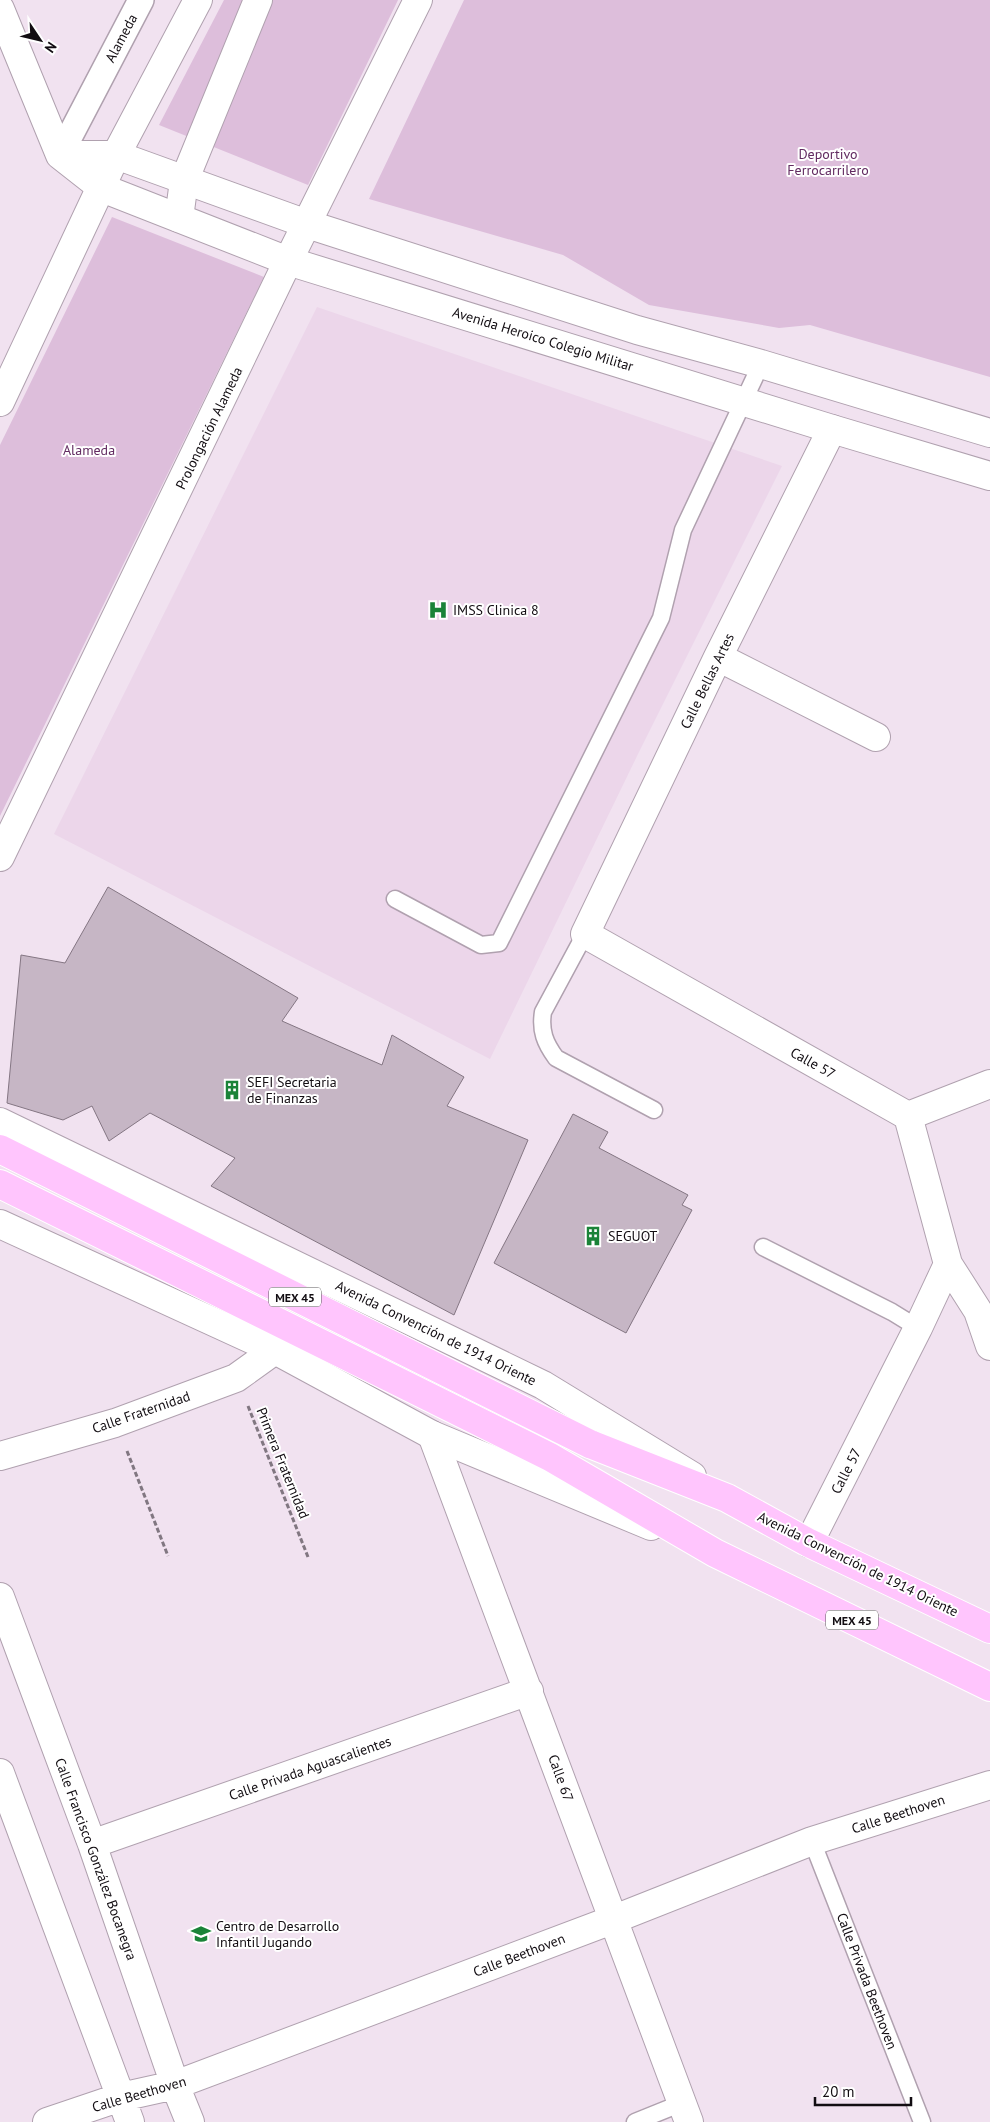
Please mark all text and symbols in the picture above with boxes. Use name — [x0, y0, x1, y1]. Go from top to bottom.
street label: Alameda — [101, 11, 141, 65]
north arrow — [15, 15, 65, 65]
text: N — [41, 39, 61, 56]
park label: Deportivo Ferrocarrilero — [787, 145, 869, 179]
street label: Avenida Heroico Colegio Militar — [450, 303, 636, 375]
street label: Prolongación Alameda — [172, 364, 246, 492]
park label: Alameda — [63, 441, 115, 459]
hospital icon: IMSS Clinica 8 — [427, 599, 449, 621]
place label: IMSS Clinica 8 — [453, 601, 539, 619]
street label: Calle Bellas Artes — [676, 630, 738, 732]
street label: Calle 57 — [787, 1043, 839, 1083]
place label: SEFI Secretaria de Finanzas — [247, 1073, 337, 1107]
building icon: SEFI Secretaria de Finanzas — [221, 1079, 243, 1101]
building icon: SEGUOT — [582, 1225, 604, 1247]
place label: SEGUOT — [608, 1227, 658, 1245]
street label: Avenida Convención de 1914 Oriente — [333, 1276, 539, 1390]
road number: MEX 45 — [269, 1288, 321, 1306]
street label: Calle Fraternidad — [90, 1387, 192, 1437]
street label: Primera Fraternidad — [252, 1405, 314, 1521]
street label: Calle 57 — [827, 1445, 865, 1497]
street label: Avenida Convención de 1914 Oriente — [755, 1507, 961, 1621]
road number: MEX 45 — [826, 1610, 878, 1630]
street label: Calle Privada Aguascalientes — [227, 1732, 394, 1804]
street label: Calle 67 — [544, 1752, 578, 1804]
street label: Calle Francisco González Bocanegra — [51, 1755, 141, 1963]
street label: Calle Beethoven — [849, 1790, 947, 1838]
street label: Calle Privada Beethoven — [833, 1910, 901, 2052]
place label: Centro de Desarrollo Infantil Jugando — [216, 1917, 339, 1951]
school or university icon: Centro de Desarrollo Infantil Jugando — [190, 1923, 212, 1945]
street label: Calle Beethoven — [470, 1929, 568, 1981]
street label: Calle Beethoven — [90, 2072, 188, 2116]
scale bar — [815, 2074, 911, 2106]
text: 20 m — [822, 2082, 855, 2101]

